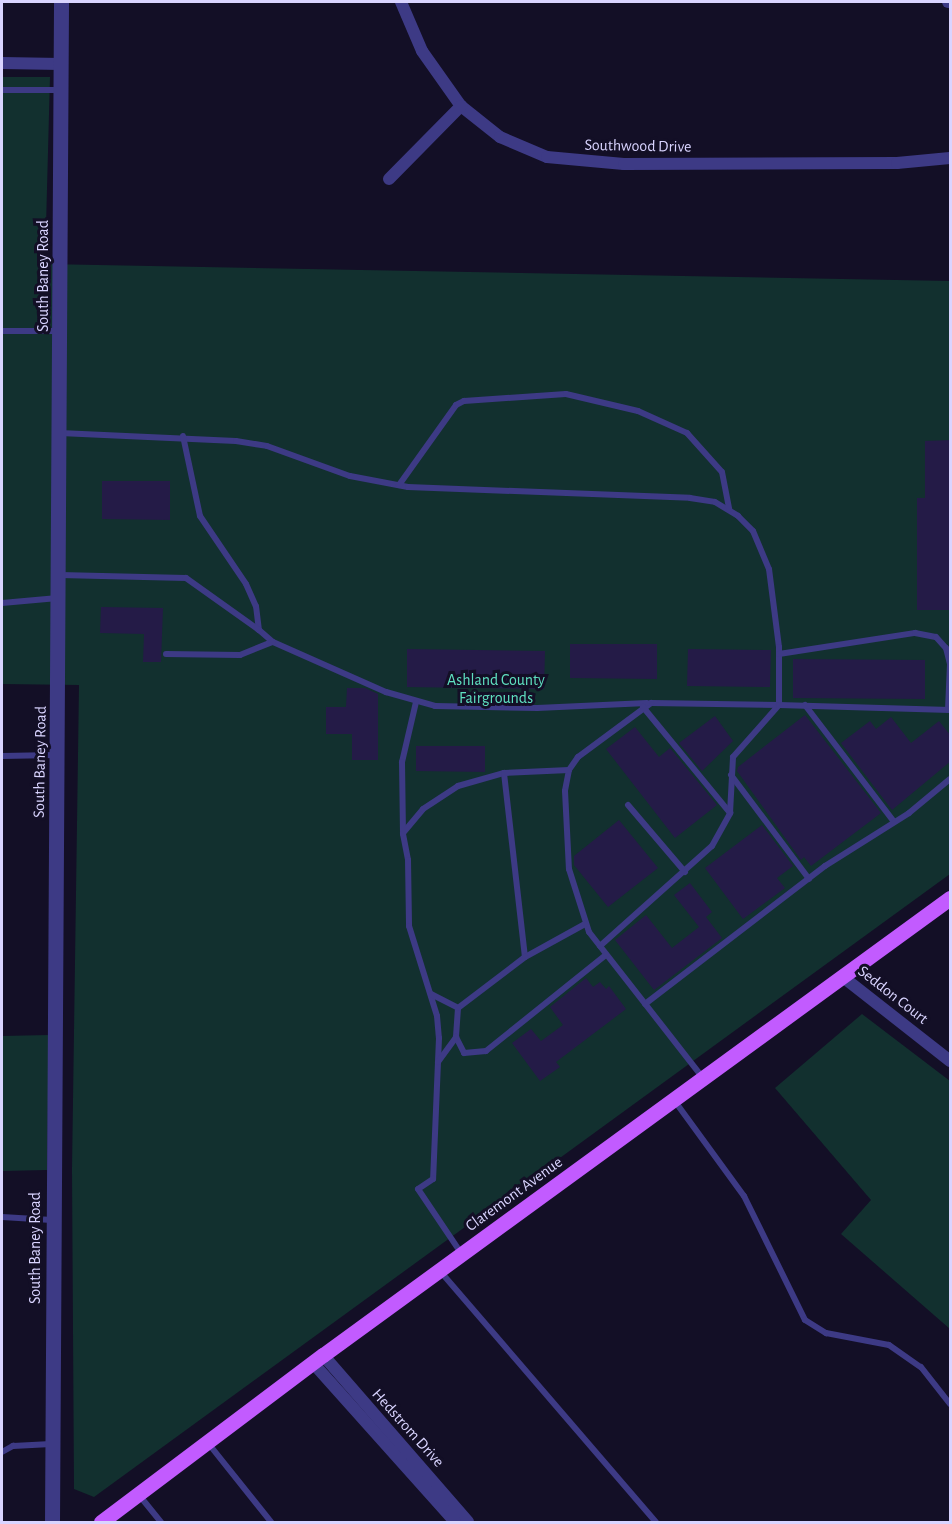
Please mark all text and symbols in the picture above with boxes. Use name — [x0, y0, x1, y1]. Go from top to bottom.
street label: Southwood Drive — [584, 135, 692, 157]
street label: South Baney Road — [33, 220, 53, 332]
park label: Ashland County Fairgrounds — [447, 670, 545, 708]
street label: South Baney Road — [29, 706, 51, 818]
street label: Seddon Court — [854, 962, 932, 1028]
street label: Claremont Avenue — [462, 1152, 566, 1236]
street label: South Baney Road — [25, 1192, 45, 1304]
street label: Hedstrom Drive — [368, 1385, 448, 1471]

